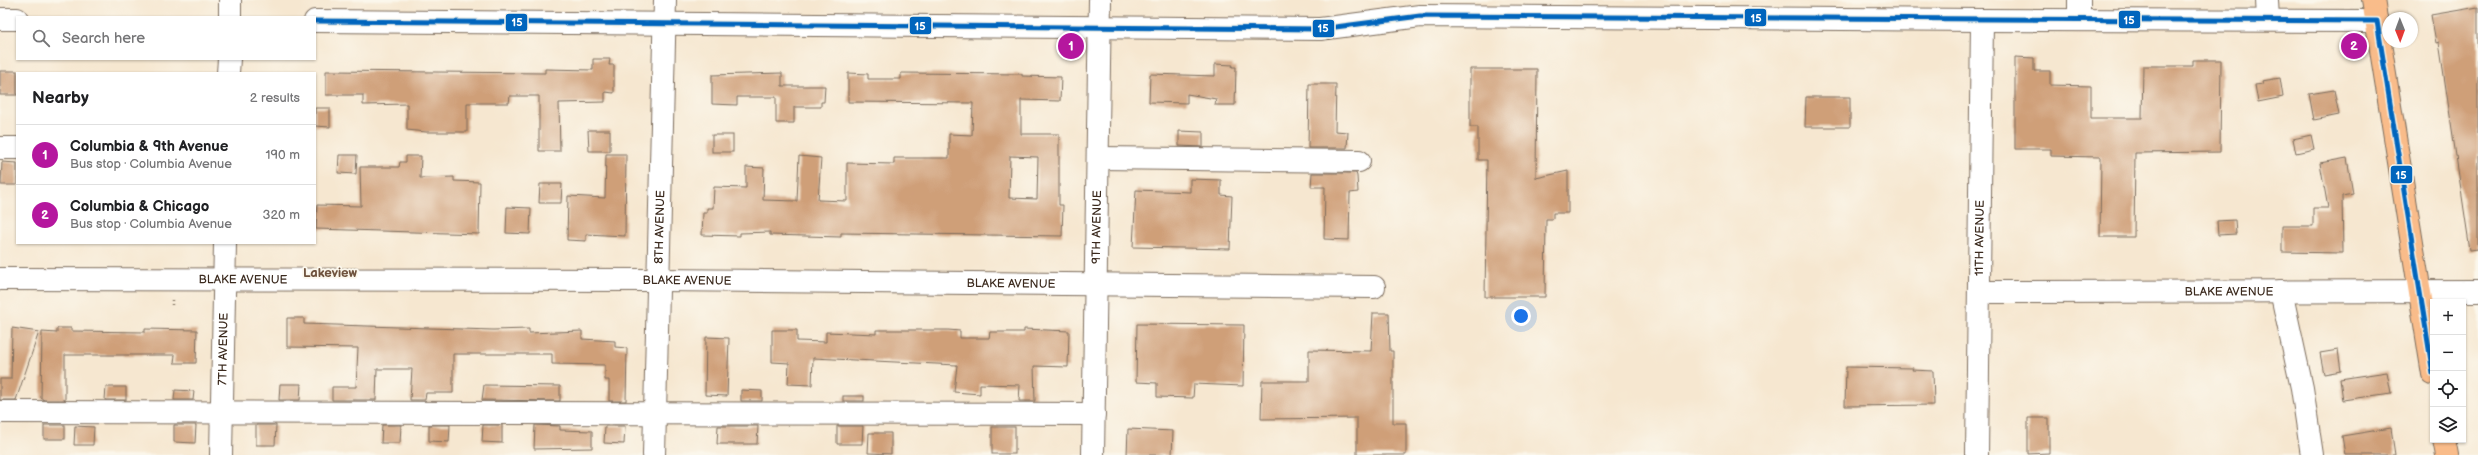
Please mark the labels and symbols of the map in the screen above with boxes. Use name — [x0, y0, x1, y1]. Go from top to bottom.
line badge: 15 — [1744, 8, 1767, 27]
line badge: 15 — [2118, 10, 2141, 29]
text: 15 — [1751, 12, 1762, 25]
north arrow — [2382, 12, 2418, 48]
line badge: 15 — [505, 13, 528, 32]
text: 15 — [2124, 14, 2135, 27]
text: 15 — [512, 16, 523, 29]
line badge: 15 — [909, 16, 932, 35]
line badge: 15 — [1312, 19, 1335, 38]
text: 15 — [915, 20, 926, 33]
text: 15 — [1318, 22, 1329, 35]
pin: 1 — [1058, 31, 1084, 61]
pin: 2 — [2341, 31, 2367, 61]
line badge: 15 — [2390, 165, 2413, 184]
text: 15 — [2396, 169, 2407, 182]
street label: 8TH AVENUE — [651, 190, 668, 264]
street label: 9TH AVENUE — [1088, 190, 1105, 264]
street label: 11TH AVENUE — [1972, 200, 1987, 276]
district label: Lakeview — [303, 265, 358, 281]
street label: BLAKE AVENUE — [199, 272, 287, 287]
street label: BLAKE AVENUE — [643, 272, 732, 288]
street label: BLAKE AVENUE — [967, 276, 1056, 291]
street label: BLAKE AVENUE — [2185, 284, 2273, 299]
your location — [1511, 306, 1531, 326]
street label: 7TH AVENUE — [215, 313, 231, 385]

